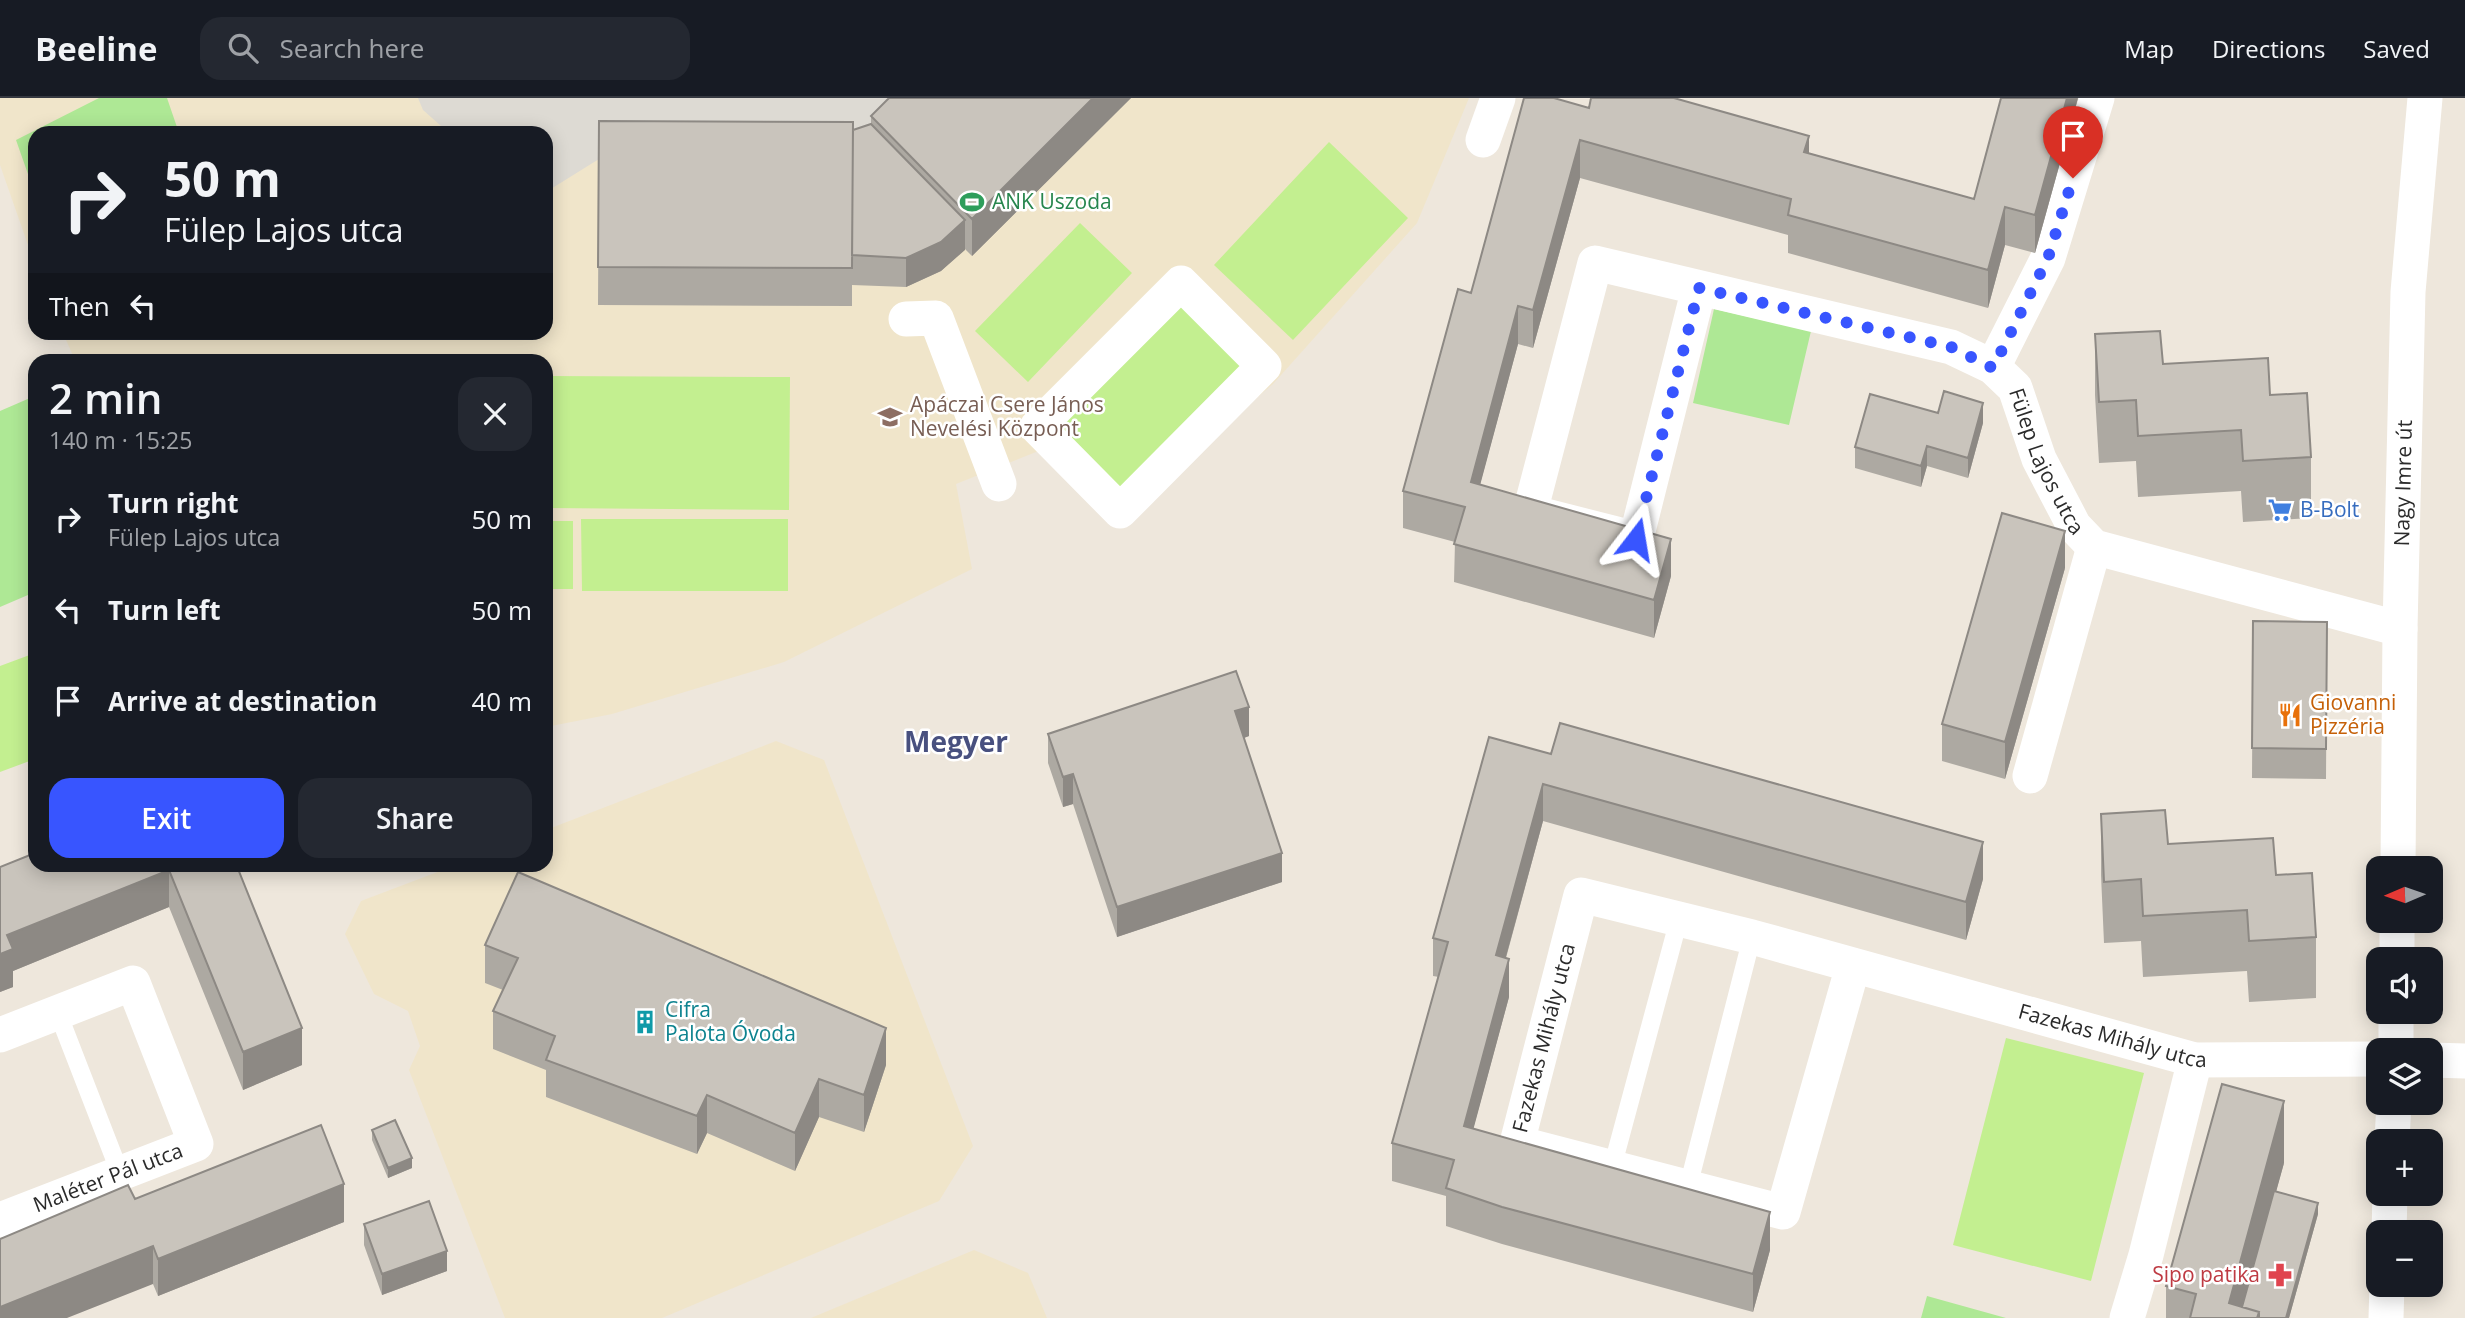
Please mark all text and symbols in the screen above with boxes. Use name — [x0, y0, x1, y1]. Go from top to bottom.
search box — [200, 17, 690, 80]
text: Beeline — [35, 26, 158, 71]
icon: search — [224, 29, 262, 67]
text: Search here — [280, 30, 424, 66]
text: Map — [2124, 32, 2174, 65]
text: Directions — [2212, 32, 2325, 65]
text: Saved — [2363, 32, 2430, 65]
pin — [2043, 106, 2103, 178]
icon: arrive — [2054, 117, 2092, 155]
text: 50 m — [164, 145, 281, 211]
icon: right — [49, 154, 140, 245]
place label: ANK Uszoda — [992, 187, 1112, 215]
sports icon: ANK Uszoda — [958, 188, 986, 216]
text: Fülep Lajos utca — [164, 208, 404, 251]
icon: left — [124, 287, 162, 325]
text: Then — [49, 288, 110, 324]
text: 2 min — [49, 369, 162, 426]
button: close — [458, 377, 532, 451]
street label: Fülep Lajos utca — [2003, 384, 2090, 541]
place label: Apáczai Csere János Nevelési Központ — [910, 390, 1104, 442]
school or university icon: Apáczai Csere János Nevelési Központ — [876, 403, 904, 431]
street label: Nagy Imre út — [2387, 419, 2418, 547]
text: 140 m · 15:25 — [49, 424, 192, 456]
text: Turn right — [108, 485, 239, 521]
place label: B-Bolt — [2300, 495, 2359, 523]
supermarket icon: B-Bolt — [2266, 496, 2294, 524]
icon: right — [49, 500, 87, 538]
text: 50 m — [471, 501, 532, 537]
position arrow — [1599, 502, 1673, 576]
text: Fülep Lajos utca — [108, 521, 280, 553]
icon: left — [49, 591, 87, 629]
text: Turn left — [108, 592, 220, 628]
text: 50 m — [471, 592, 532, 628]
icon: arrive — [49, 682, 87, 720]
text: Arrive at destination — [108, 683, 377, 719]
text: 40 m — [471, 683, 532, 719]
place label: Giovanni Pizzéria — [2310, 688, 2396, 740]
restaurant icon: Giovanni Pizzéria — [2276, 701, 2304, 729]
district label: Megyer — [904, 722, 1008, 760]
button: Exit — [49, 778, 284, 858]
button: Share — [298, 778, 532, 858]
north arrow — [2366, 856, 2443, 933]
map controls — [2366, 856, 2443, 1297]
street label: Fazekas Mihály utca — [1505, 940, 1581, 1135]
button: sound — [2366, 947, 2443, 1024]
place label: Cifra Palota Óvoda — [665, 995, 796, 1047]
street label: Fazekas Mihály utca — [2015, 997, 2207, 1073]
building icon: Cifra Palota Óvoda — [631, 1008, 659, 1036]
button: layers — [2366, 1038, 2443, 1115]
button: + — [2366, 1129, 2443, 1206]
street label: Maléter Pál utca — [29, 1136, 186, 1218]
button: − — [2366, 1220, 2443, 1297]
place label: Sipo patika — [2152, 1260, 2260, 1288]
pharmacy icon: Sipo patika — [2266, 1261, 2294, 1289]

